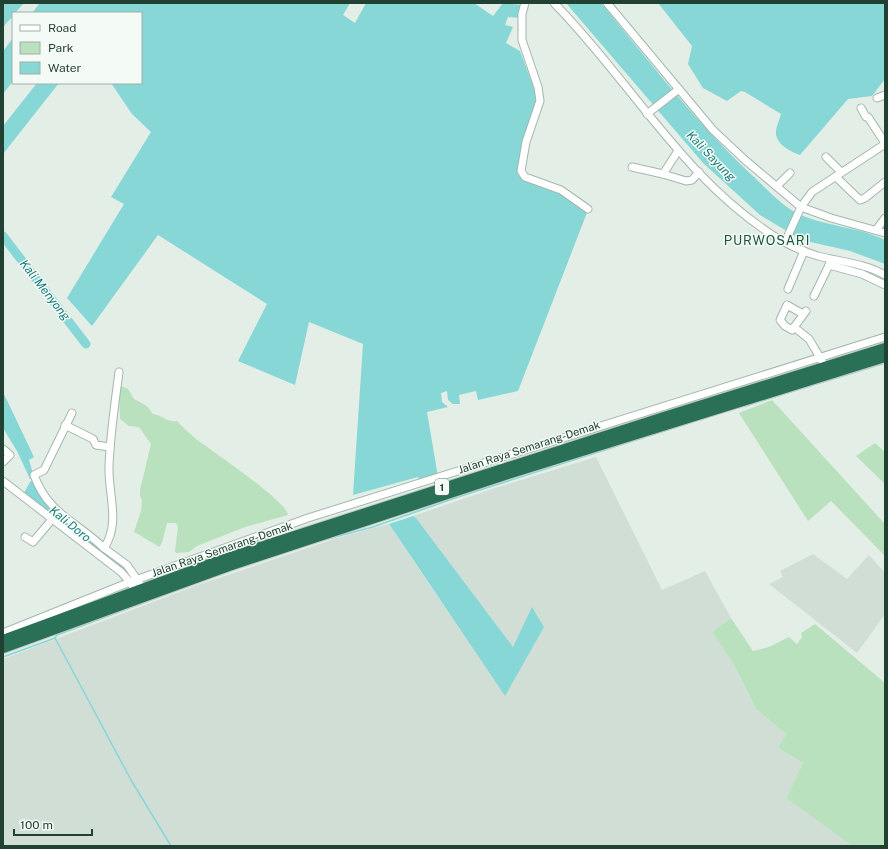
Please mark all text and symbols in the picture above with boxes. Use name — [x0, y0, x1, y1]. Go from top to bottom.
legend — [12, 12, 142, 84]
text: Road — [48, 21, 76, 35]
text: Park — [48, 41, 74, 55]
text: Water — [48, 61, 82, 75]
water label: Kali Sayung — [684, 128, 739, 185]
district label: PURWOSARI — [724, 233, 810, 248]
water label: Kali Menyong — [17, 257, 74, 324]
street label: Jalan Raya Semarang-Demak — [457, 418, 601, 476]
road number: 1 — [435, 479, 449, 495]
water label: Kali Doro — [47, 503, 94, 545]
street label: Jalan Raya Semarang-Demak — [150, 519, 294, 579]
scale bar — [14, 811, 92, 837]
text: 100 m — [20, 818, 53, 832]

